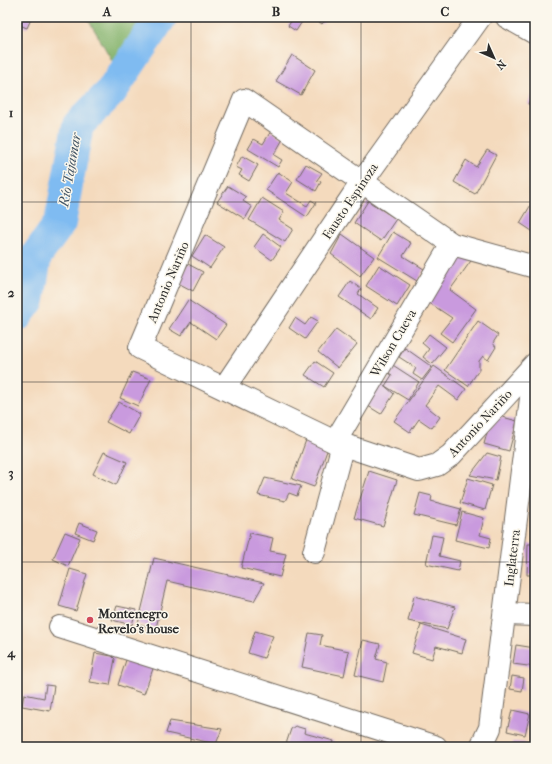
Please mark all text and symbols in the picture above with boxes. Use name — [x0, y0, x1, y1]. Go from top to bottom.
text: A — [102, 4, 112, 19]
text: B — [272, 4, 281, 19]
text: C — [441, 4, 450, 19]
north arrow — [474, 38, 514, 78]
text: N — [493, 57, 508, 73]
text: 1 — [9, 105, 14, 120]
water label: Río Tajamar — [55, 130, 85, 209]
street label: Fausto Espinoza — [319, 159, 381, 242]
street label: Antonio Nariño — [144, 239, 192, 326]
text: 2 — [8, 285, 15, 300]
street label: Wilson Cueva — [366, 306, 420, 381]
street label: Antonio Nariño — [444, 386, 515, 461]
text: 3 — [8, 465, 14, 481]
street label: Inglaterra — [501, 528, 523, 587]
place label: Montenegro Revelo's house — [97, 606, 179, 636]
marker: Montenegro Revelo's house — [85, 615, 95, 625]
text: 4 — [6, 645, 16, 661]

